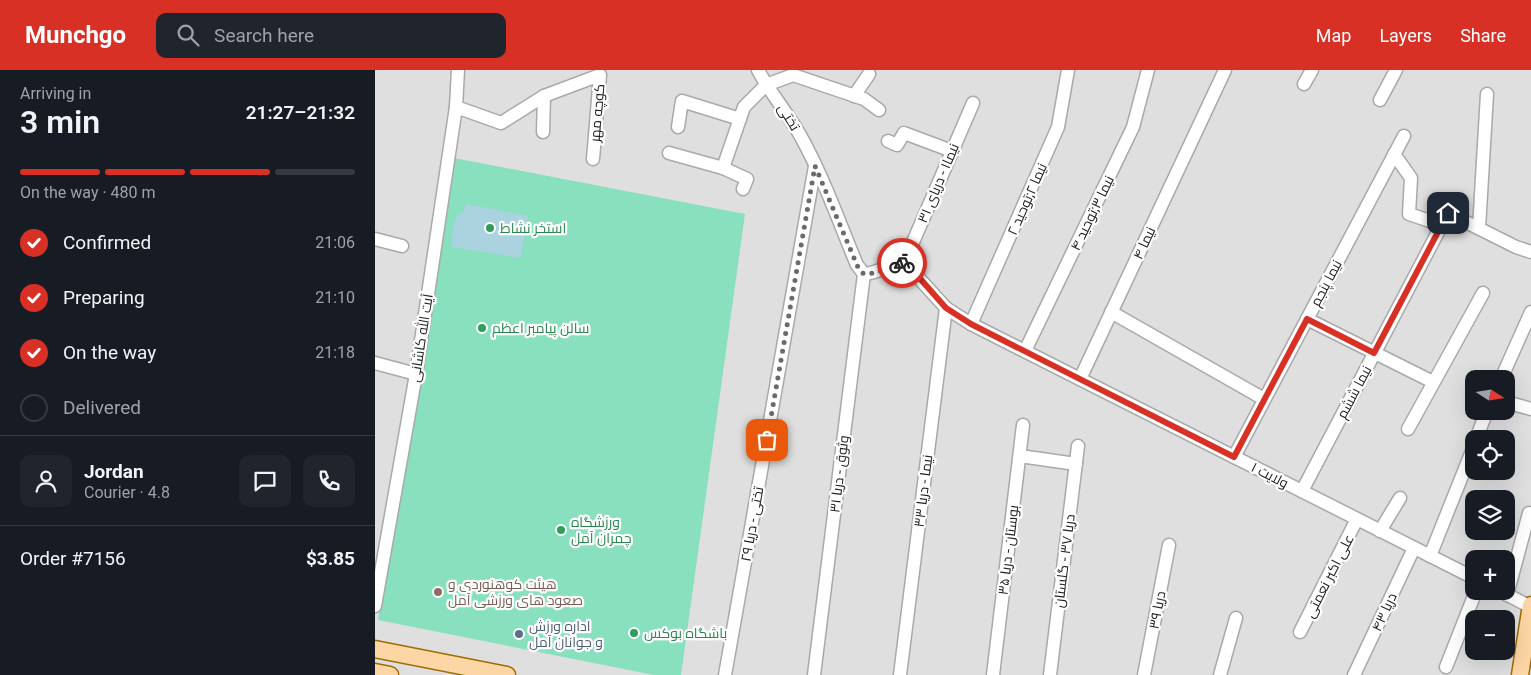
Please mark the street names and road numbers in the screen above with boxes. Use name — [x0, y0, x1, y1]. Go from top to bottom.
street label: کوچه مهر — [586, 83, 610, 144]
street label: تختی — [775, 101, 804, 134]
street label: نیما۱ - دریای ۳۱ — [914, 141, 962, 225]
street label: نیما ۲;توحید ۲ — [1004, 160, 1050, 238]
street label: نیما ۳;توحید ۴ — [1067, 173, 1117, 253]
street label: نیما ۴ — [1130, 224, 1158, 262]
street label: نیما پنجم — [1307, 257, 1347, 310]
street label: آیت الله کاشانی — [405, 292, 436, 383]
street label: نیما ششم — [1333, 363, 1376, 422]
street label: وثوق - دریا ۳۱ — [826, 434, 853, 514]
street label: نیما - دریا ۳۳ — [911, 454, 935, 528]
street label: ولایت ۱ — [1249, 459, 1291, 491]
street label: تختی - دریا ۲۹ — [738, 485, 767, 563]
street label: بوستان - دریا ۳۵ — [995, 504, 1021, 596]
street label: دریا ۳۷ - گلستان — [1050, 513, 1078, 609]
street label: علی اکبر نعمتی — [1301, 532, 1357, 620]
street label: دریا ۳۹ — [1145, 590, 1169, 630]
street label: دریا ۴۳ — [1368, 590, 1400, 634]

